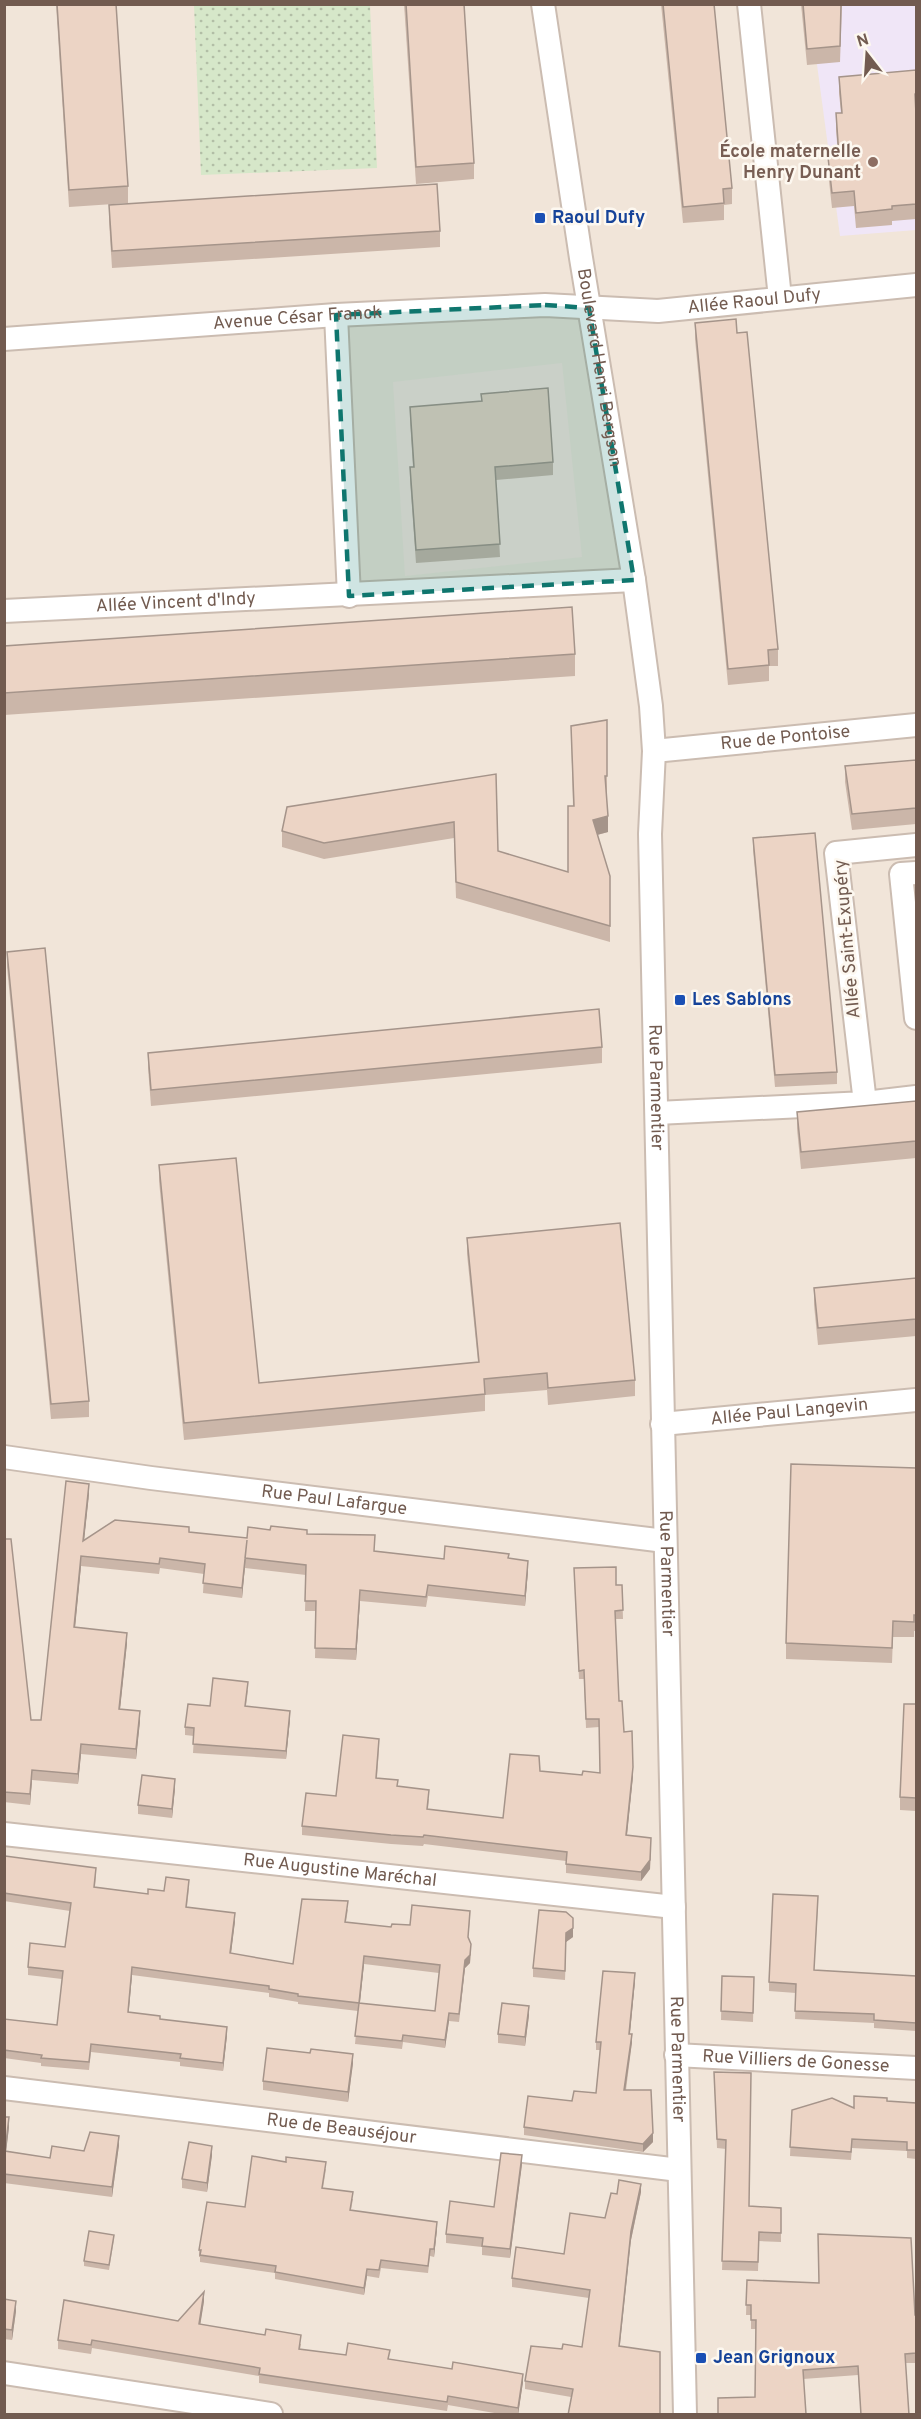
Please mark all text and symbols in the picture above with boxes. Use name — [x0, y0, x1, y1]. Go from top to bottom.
north arrow — [837, 24, 897, 84]
text: N — [855, 30, 872, 53]
place label: École maternelle Henry Dunant — [720, 139, 861, 185]
marker: École maternelle Henry Dunant — [866, 155, 880, 169]
place label: Raoul Dufy — [552, 207, 645, 230]
marker: Raoul Dufy — [533, 211, 547, 225]
street label: Boulevard Henri Bergson — [571, 267, 627, 469]
street label: Allée Raoul Dufy — [686, 283, 822, 319]
street label: Avenue César Franck — [212, 301, 382, 335]
street label: Allée Vincent d'Indy — [95, 587, 256, 618]
street label: Rue de Pontoise — [719, 720, 851, 756]
street label: Allée Saint-Exupéry — [830, 858, 866, 1020]
place label: Les Sablons — [692, 989, 792, 1012]
marker: Les Sablons — [673, 993, 687, 1007]
street label: Rue Parmentier — [643, 1024, 669, 1151]
street label: Allée Paul Langevin — [710, 1393, 869, 1431]
street label: Rue Paul Lafargue — [260, 1480, 408, 1521]
street label: Rue Parmentier — [653, 1510, 679, 1637]
street label: Rue Augustine Maréchal — [242, 1849, 438, 1893]
street label: Rue Parmentier — [664, 1996, 690, 2123]
street label: Rue Villiers de Gonesse — [702, 2045, 890, 2078]
street label: Rue de Beauséjour — [265, 2108, 418, 2150]
place label: Jean Grignoux — [713, 2347, 835, 2370]
marker: Jean Grignoux — [694, 2351, 708, 2365]

